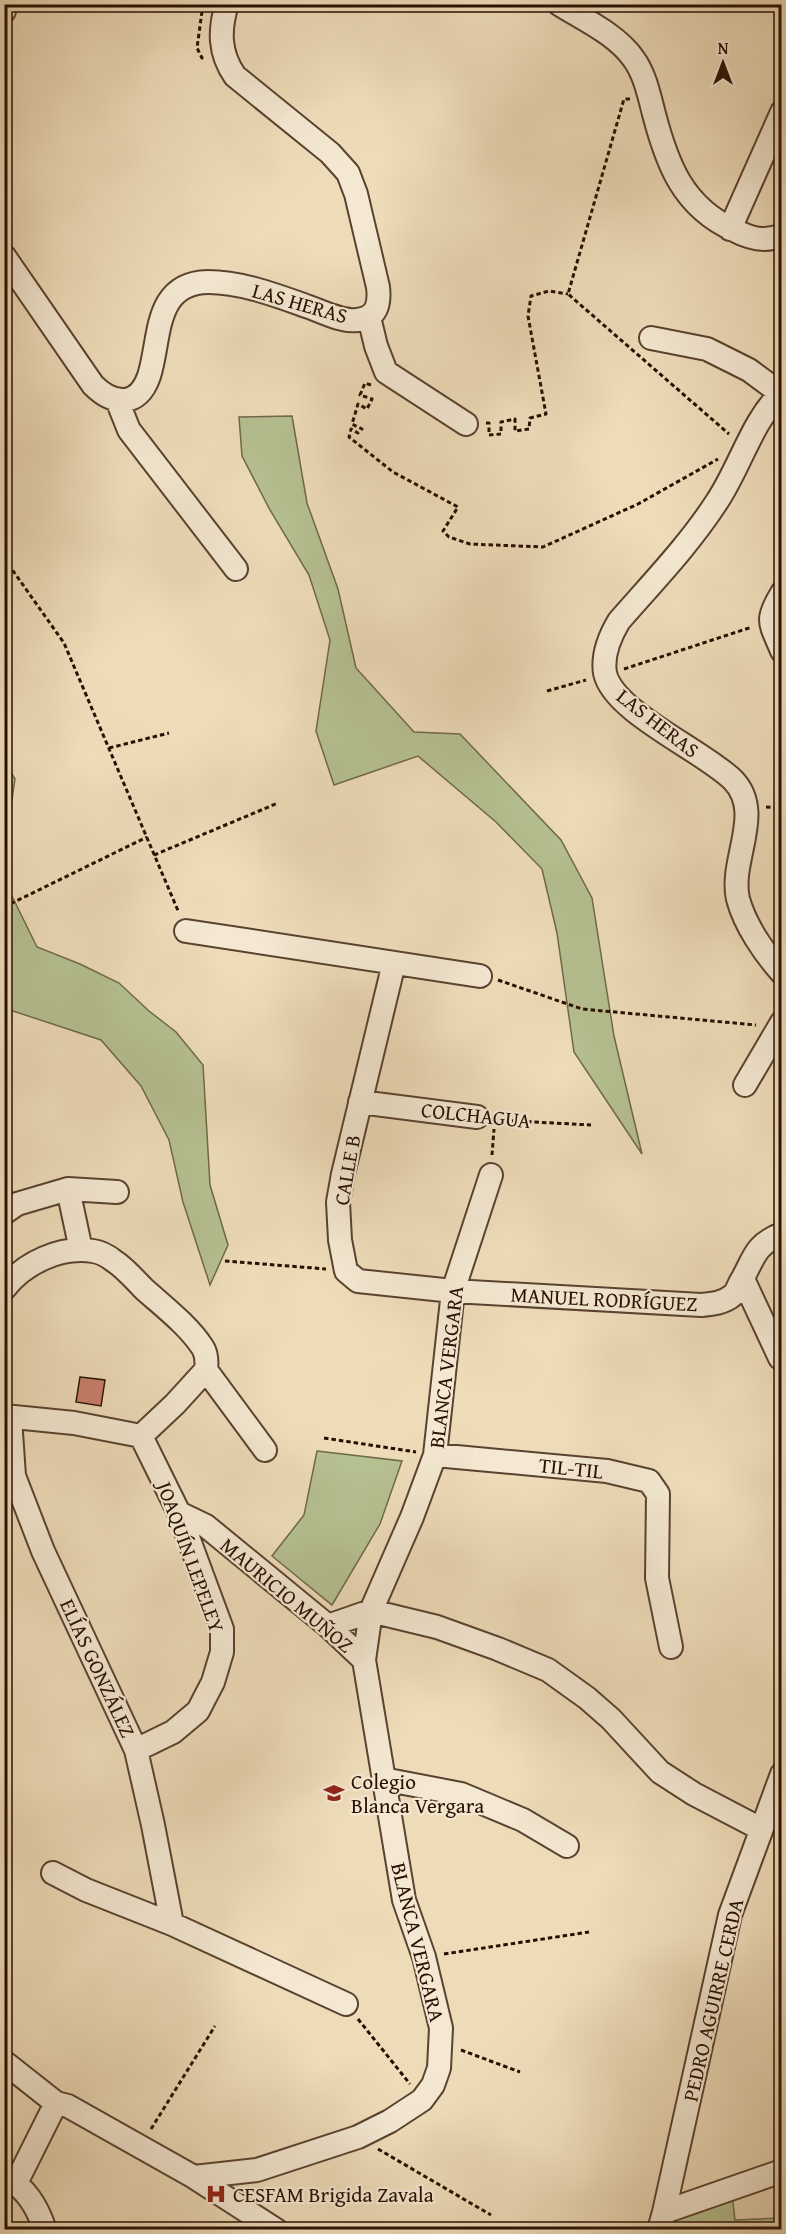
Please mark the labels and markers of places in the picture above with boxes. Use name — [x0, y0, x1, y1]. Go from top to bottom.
place label: Colegio Blanca Vergara — [351, 1766, 484, 1821]
school or university icon: Colegio Blanca Vergara — [322, 1781, 346, 1805]
place label: CESFAM Brigida Zavala — [233, 2179, 434, 2210]
hospital icon: CESFAM Brigida Zavala — [204, 2182, 228, 2206]

